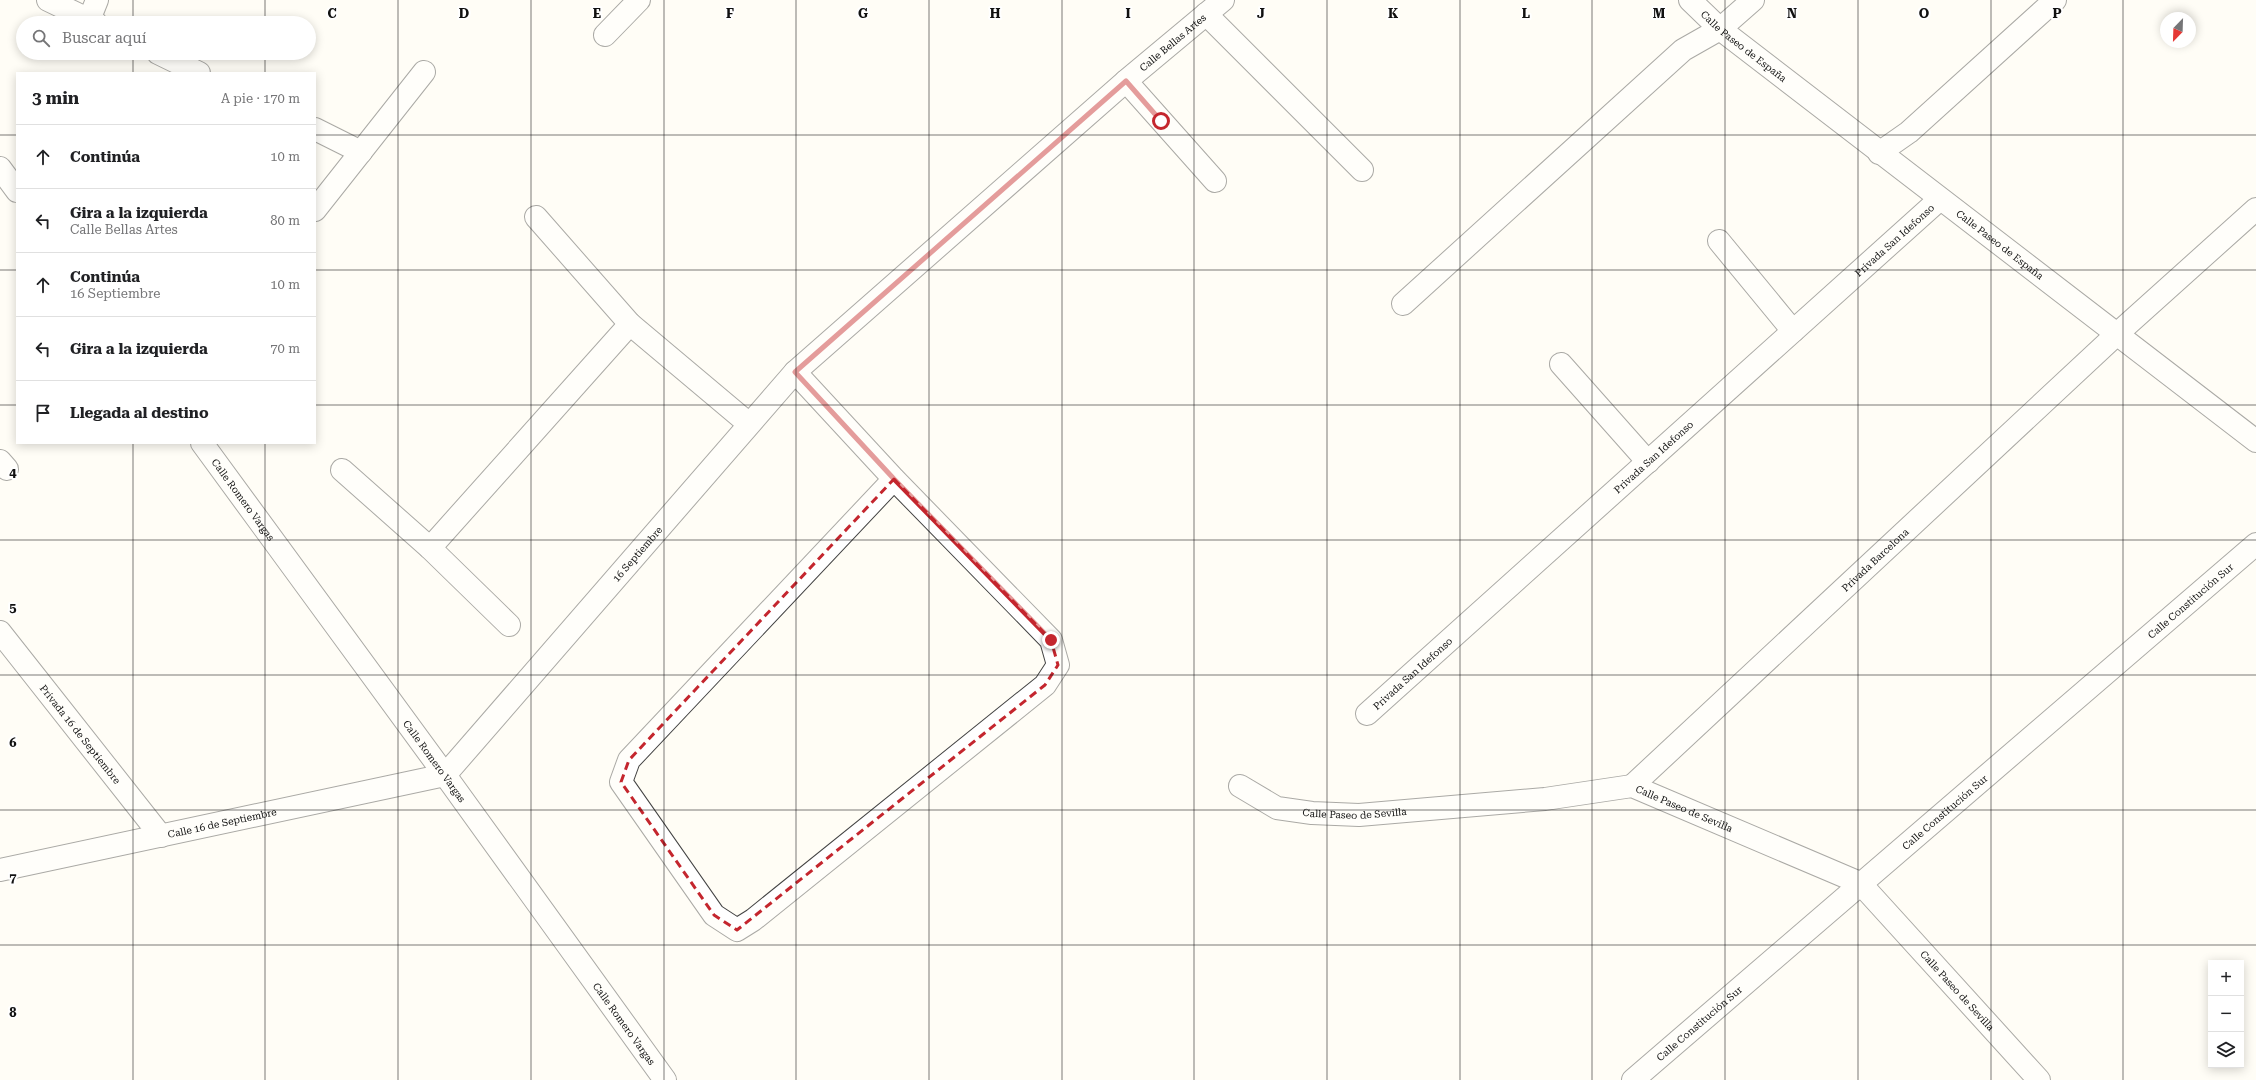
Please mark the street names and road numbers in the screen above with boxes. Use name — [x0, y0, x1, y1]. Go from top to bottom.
street label: Calle Paseo de España — [1699, 9, 1789, 84]
street label: Calle Bellas Artes — [1137, 12, 1208, 73]
street label: Privada San Idefonso — [1853, 202, 1936, 279]
street label: Calle Paseo de España — [1954, 208, 2046, 282]
street label: Privada San Idefonso — [1612, 419, 1696, 495]
street label: Calle Romero Vargas — [209, 457, 277, 543]
street label: 16 Septiembre — [611, 524, 665, 584]
street label: Privada Barcelona — [1840, 526, 1911, 594]
street label: Calle Constitución Sur — [2146, 561, 2235, 641]
street label: Privada San Idefonso — [1371, 635, 1455, 712]
street label: Privada 16 de Septiembre — [38, 683, 123, 786]
street label: Calle Romero Vargas — [401, 718, 468, 805]
street label: Calle Constitución Sur — [1900, 773, 1990, 852]
street label: Calle Paseo de Sevilla — [1634, 783, 1735, 834]
street label: Calle 16 de Septiembre — [167, 806, 278, 840]
street label: Calle Paseo de Sevilla — [1302, 806, 1408, 821]
street label: Calle Paseo de Sevilla — [1918, 948, 1997, 1033]
street label: Calle Romero Vargas — [591, 981, 657, 1067]
street label: Calle Constitución Sur — [1654, 984, 1744, 1063]

